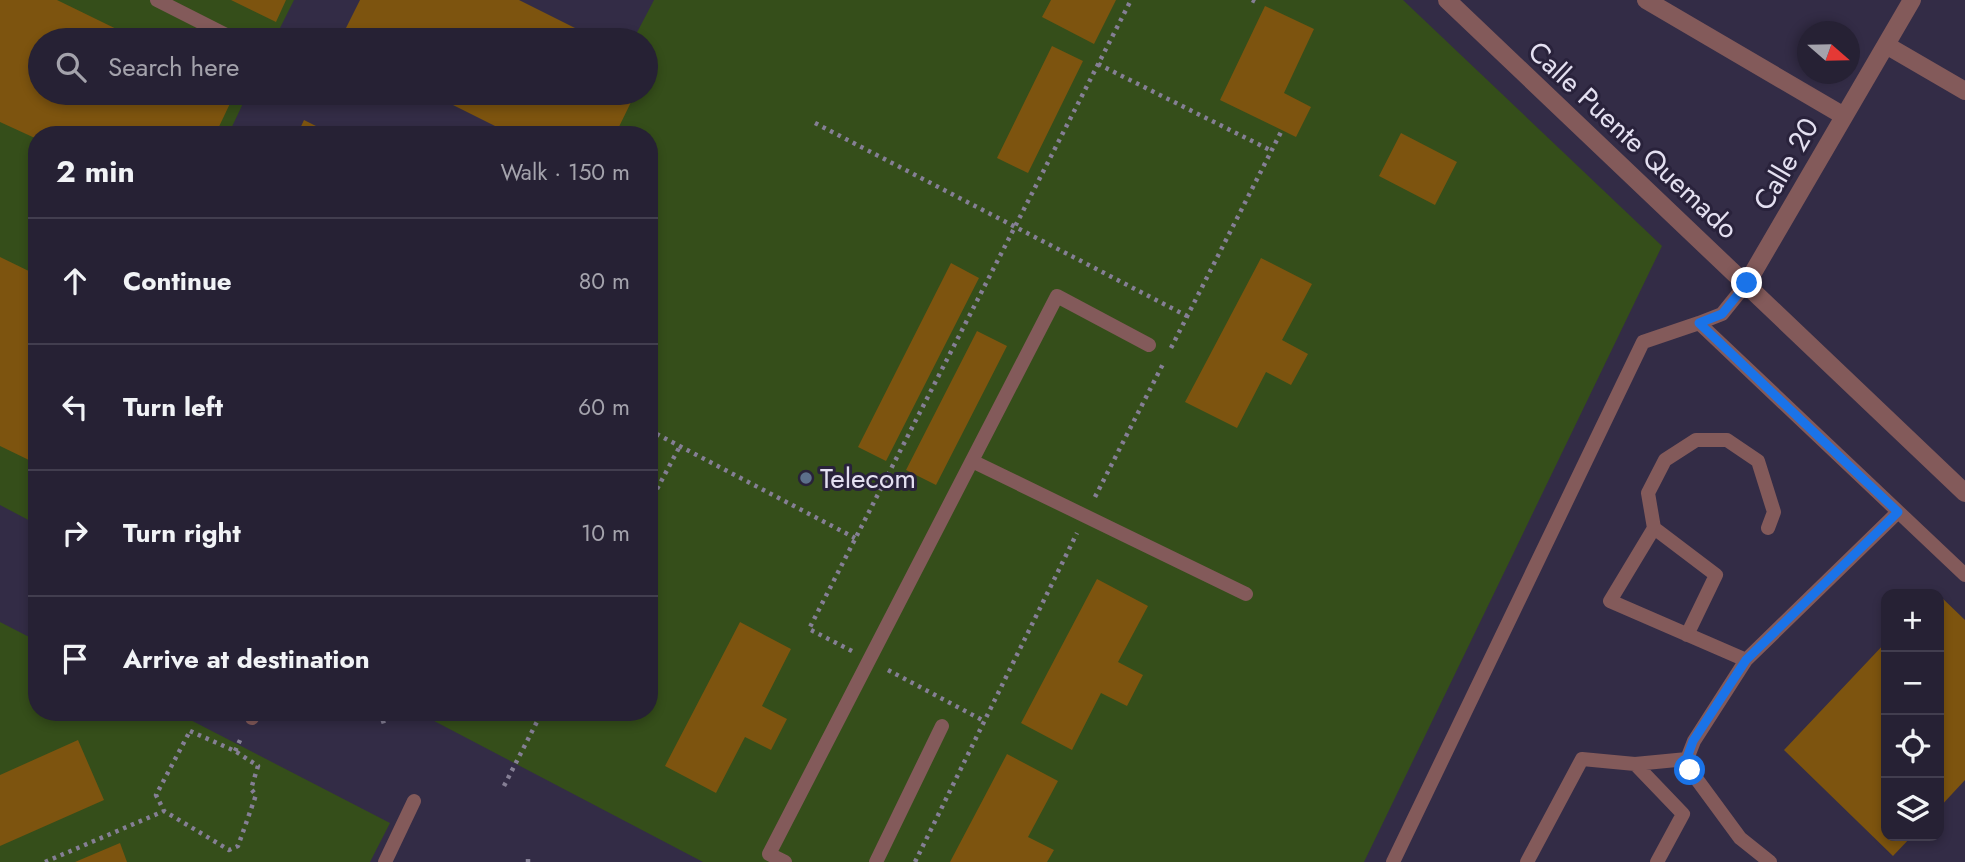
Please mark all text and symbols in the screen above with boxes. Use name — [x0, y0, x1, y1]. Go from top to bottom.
north arrow — [1797, 21, 1860, 84]
search box — [28, 28, 658, 105]
street label: Calle Puente Quemado — [1519, 31, 1747, 249]
icon: search — [52, 48, 90, 86]
text: Search here — [108, 48, 240, 86]
street label: Calle 20 — [1743, 110, 1829, 218]
text: 2 min — [56, 150, 135, 193]
text: Walk · 150 m — [500, 155, 630, 189]
icon: ahead — [56, 262, 94, 300]
text: Continue — [123, 262, 232, 300]
text: 80 m — [579, 264, 630, 298]
route end — [1731, 267, 1762, 298]
icon: left — [56, 388, 94, 426]
text: Turn left — [123, 388, 223, 426]
text: 60 m — [578, 390, 630, 424]
place label: Telecom — [820, 458, 916, 499]
marker: Telecom — [798, 470, 814, 486]
icon: right — [56, 514, 94, 552]
text: Turn right — [123, 514, 241, 552]
text: 10 m — [581, 516, 630, 550]
map controls — [1881, 589, 1944, 841]
button: + — [1881, 589, 1944, 652]
icon: arrive — [56, 640, 94, 678]
text: Arrive at destination — [123, 640, 370, 678]
button: − — [1881, 652, 1944, 715]
button: locate — [1881, 715, 1944, 778]
route start — [1674, 754, 1705, 785]
button: layers — [1881, 778, 1944, 841]

